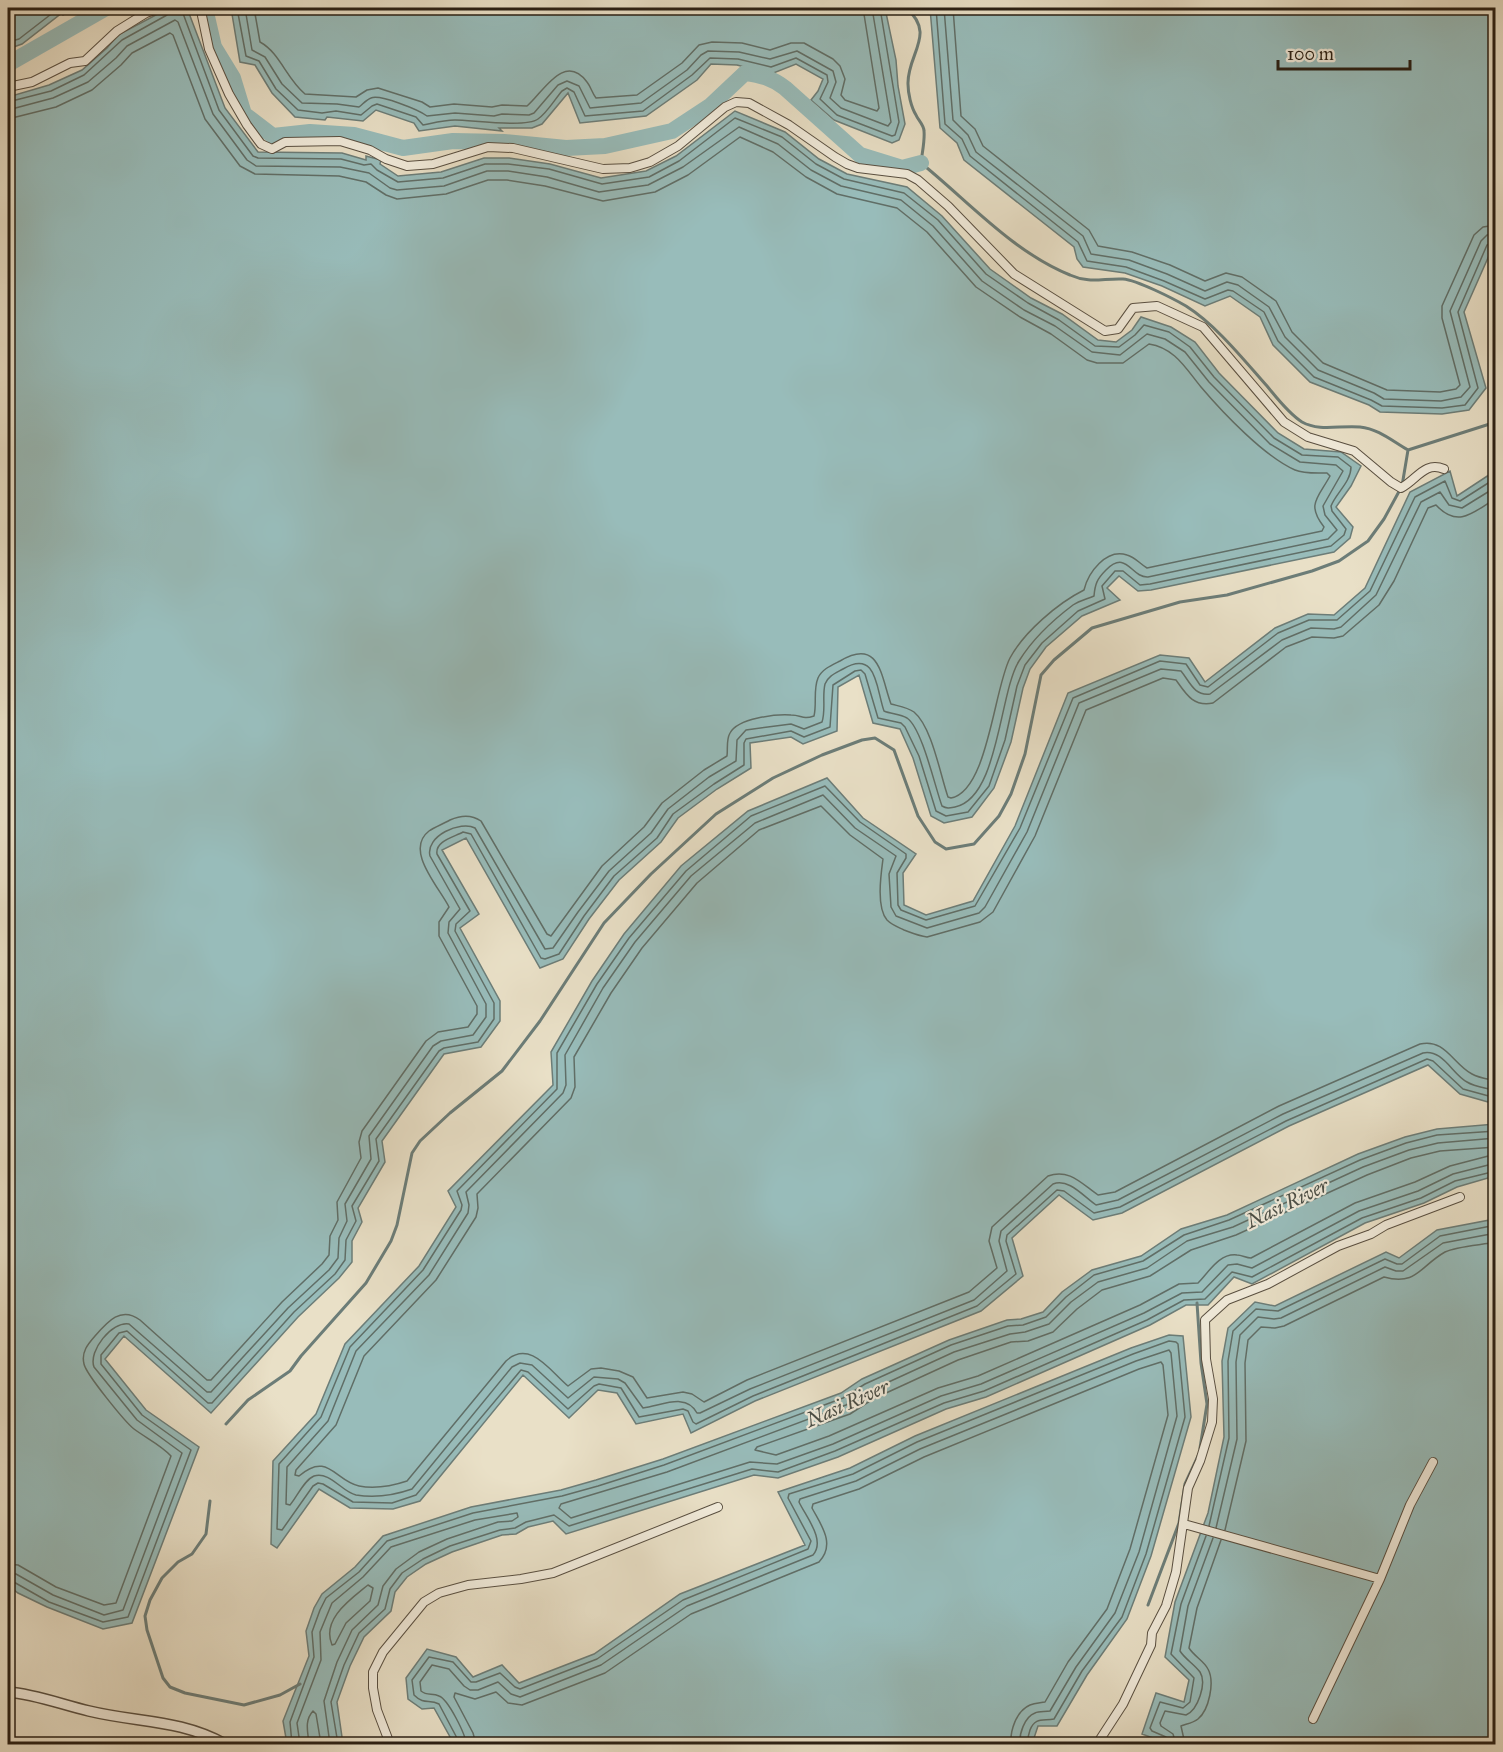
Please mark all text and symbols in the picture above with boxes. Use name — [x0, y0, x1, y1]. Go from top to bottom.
scale bar — [1278, 33, 1410, 71]
text: 100 m — [1287, 43, 1334, 65]
water label: Nasi River — [1241, 1172, 1334, 1234]
water label: Nasi River — [801, 1373, 894, 1432]

